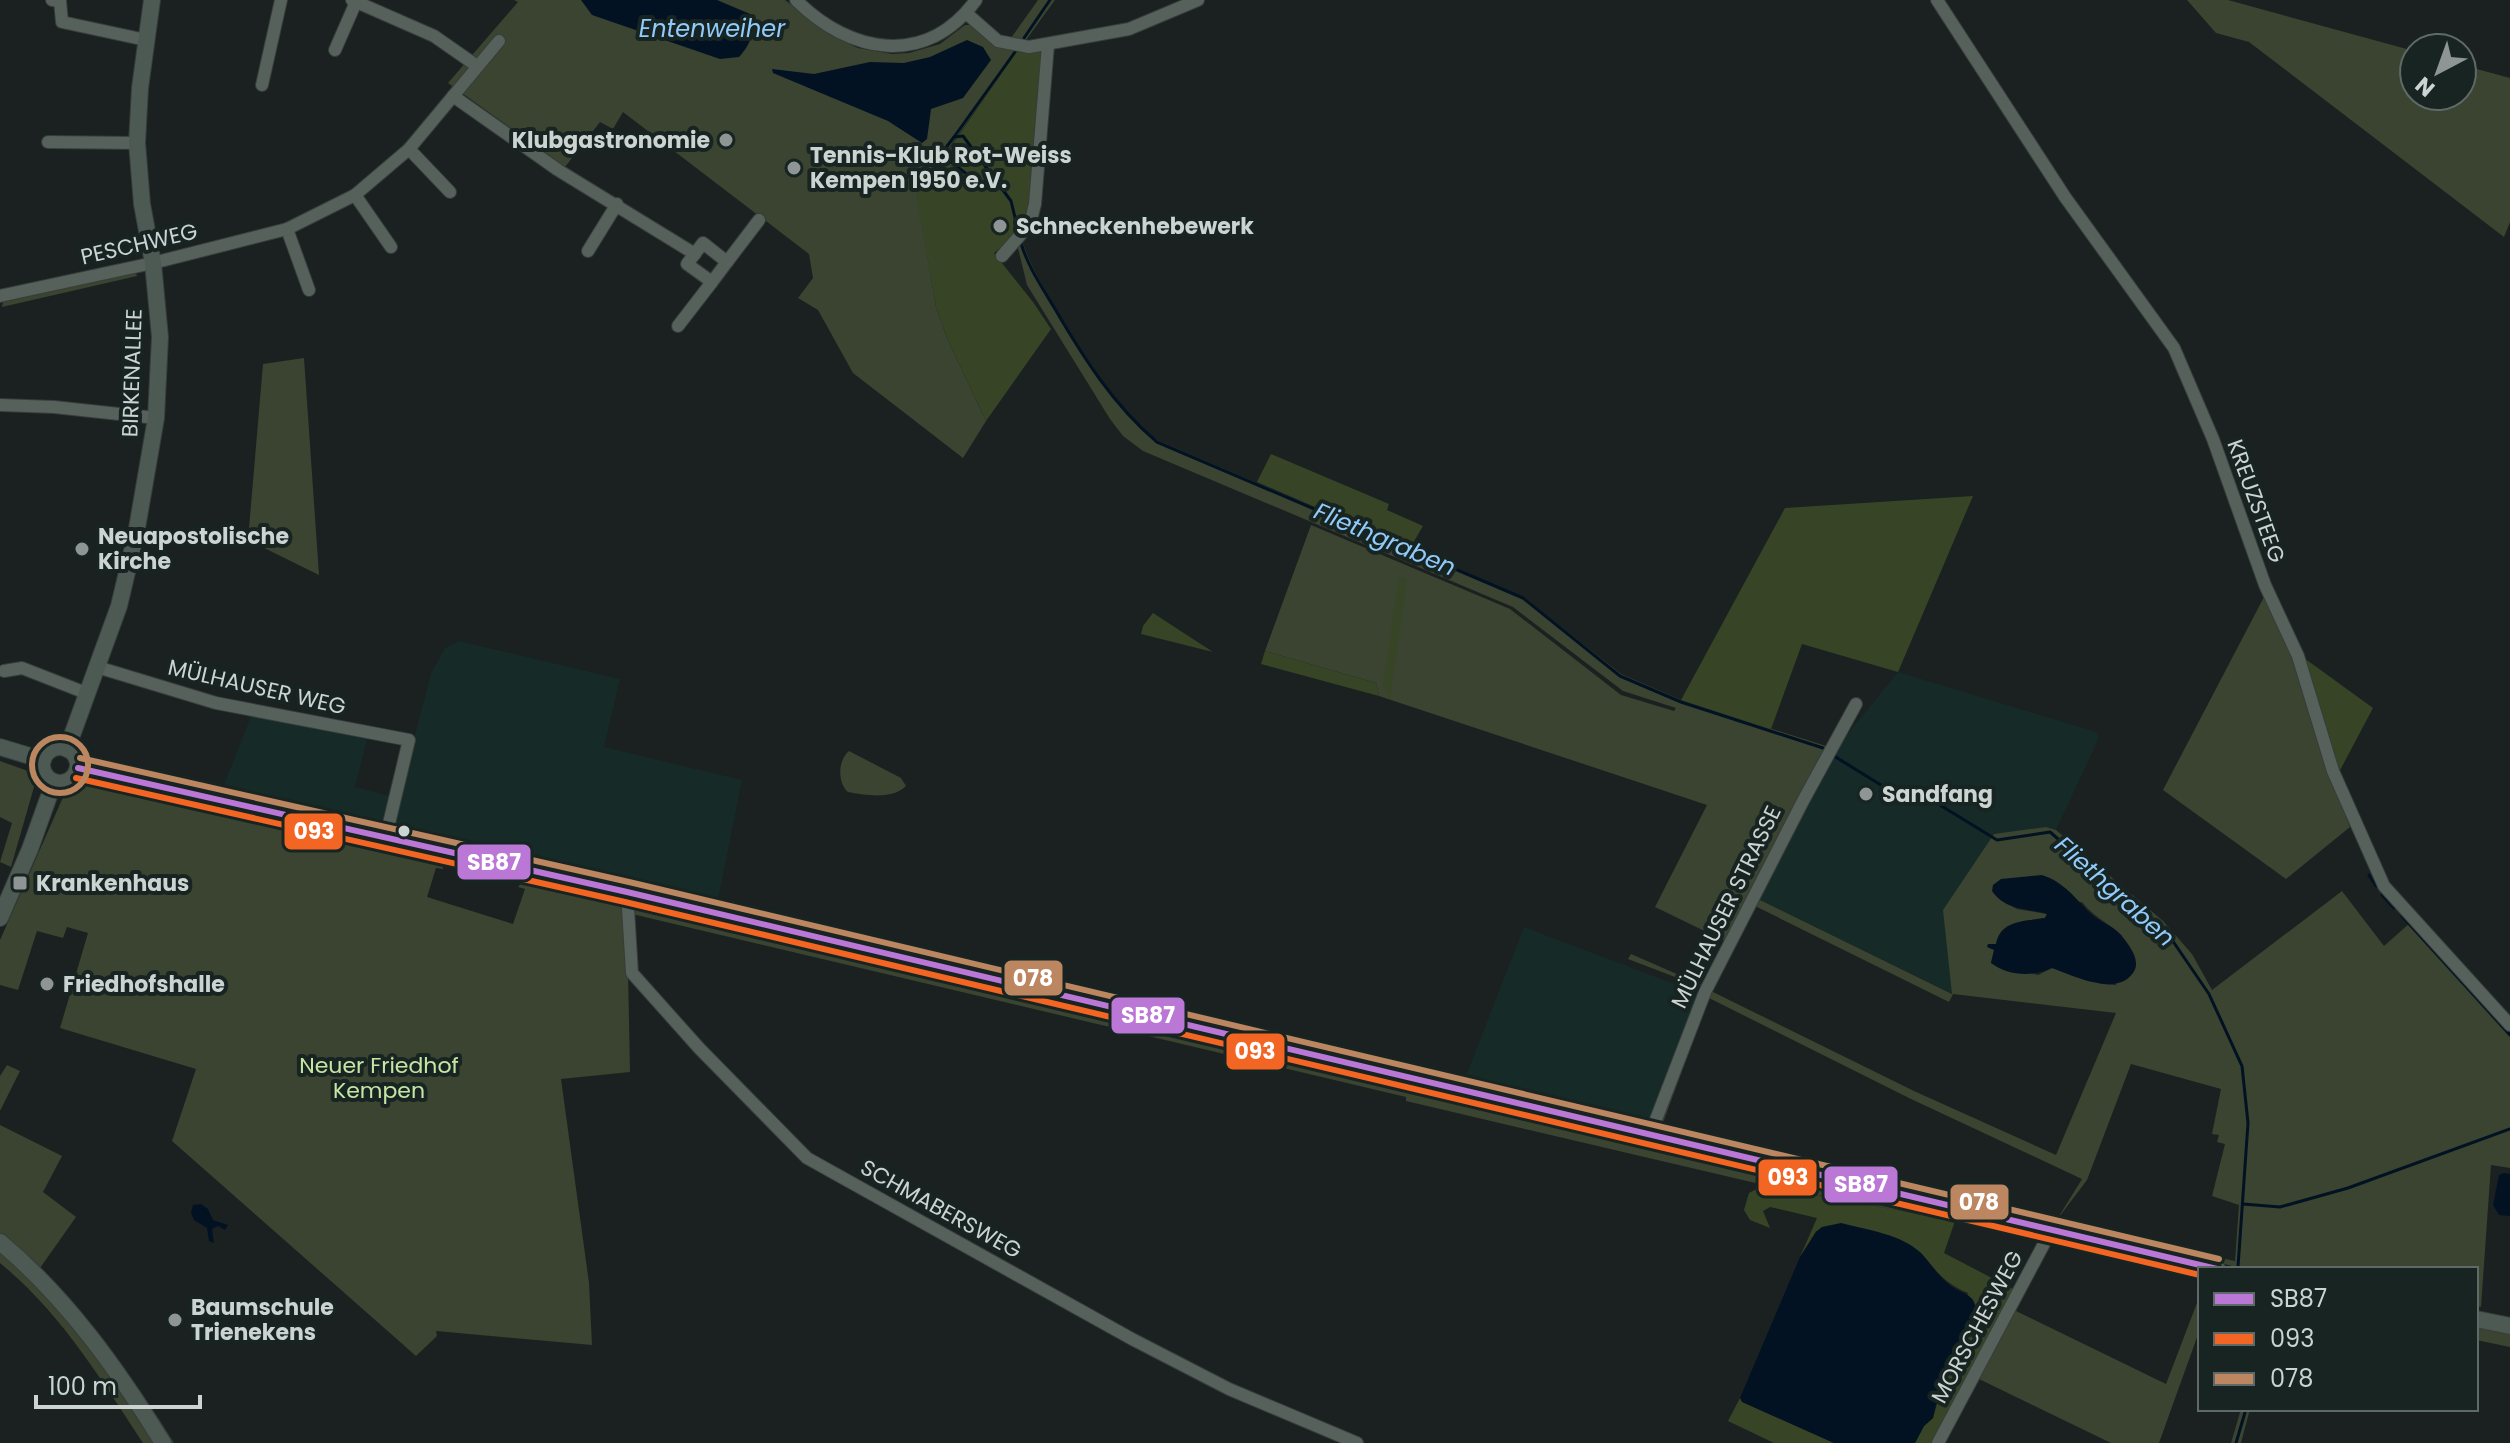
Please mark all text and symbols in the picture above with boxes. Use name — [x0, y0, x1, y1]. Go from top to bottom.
water label: Entenweiher — [639, 12, 786, 45]
north arrow — [2398, 32, 2478, 112]
text: N — [2409, 70, 2442, 104]
place label: Klubgastronomie — [512, 125, 710, 156]
marker: Klubgastronomie — [717, 131, 735, 149]
place label: Tennis-Klub Rot-Weiss Kempen 1950 e.V. — [810, 140, 1072, 196]
marker: Tennis-Klub Rot-Weiss Kempen 1950 e.V. — [785, 159, 803, 177]
place label: Schneckenhebewerk — [1016, 211, 1254, 242]
street label: PESCHWEG — [78, 216, 200, 272]
marker: Schneckenhebewerk — [991, 217, 1009, 235]
street label: BIRKENALLEE — [114, 308, 150, 438]
street label: KREUZSTEEG — [2219, 435, 2293, 567]
water label: Fliethgraben — [1309, 494, 1461, 584]
place label: Neuapostolische Kirche — [98, 521, 289, 577]
marker: Neuapostolische Kirche — [73, 540, 91, 558]
street label: MÜLHAUSER WEG — [165, 651, 349, 723]
place label: Sandfang — [1882, 779, 1993, 810]
marker: Sandfang — [1857, 785, 1875, 803]
street label: MÜLHAUSER STRASSE — [1663, 801, 1789, 1013]
line badge: 093 — [283, 812, 344, 851]
text: 093 — [293, 816, 335, 847]
unlabelled marker — [396, 823, 412, 839]
water label: Fliethgraben — [2048, 828, 2182, 954]
line badge: SB87 — [456, 843, 532, 881]
text: SB87 — [467, 847, 521, 878]
place label: Krankenhaus — [36, 868, 189, 899]
marker: Krankenhaus — [11, 874, 29, 892]
line badge: 078 — [1003, 959, 1064, 997]
text: 078 — [1013, 963, 1053, 994]
place label: Friedhofshalle — [63, 969, 225, 1000]
marker: Friedhofshalle — [38, 975, 56, 993]
line badge: SB87 — [1110, 996, 1186, 1035]
text: SB87 — [1121, 1000, 1175, 1031]
line badge: 093 — [1225, 1032, 1286, 1071]
text: 093 — [1234, 1036, 1276, 1067]
park label: Neuer Friedhof Kempen — [299, 1050, 459, 1106]
street label: SCHMABERSWEG — [855, 1152, 1027, 1266]
line badge: 093 — [1757, 1158, 1818, 1197]
text: 093 — [1767, 1162, 1809, 1193]
line badge: SB87 — [1823, 1165, 1899, 1204]
text: SB87 — [1834, 1169, 1888, 1200]
line badge: 078 — [1949, 1183, 2010, 1221]
text: 078 — [1959, 1187, 1999, 1218]
street label: MORSCHESWEG — [1924, 1245, 2030, 1409]
legend — [2198, 1267, 2478, 1411]
text: SB87 — [2270, 1282, 2327, 1315]
place label: Baumschule Trienekens — [191, 1292, 334, 1348]
marker: Baumschule Trienekens — [166, 1311, 184, 1329]
text: 093 — [2270, 1322, 2314, 1355]
scale bar — [36, 1359, 200, 1409]
text: 078 — [2270, 1362, 2313, 1395]
text: 100 m — [48, 1370, 117, 1403]

